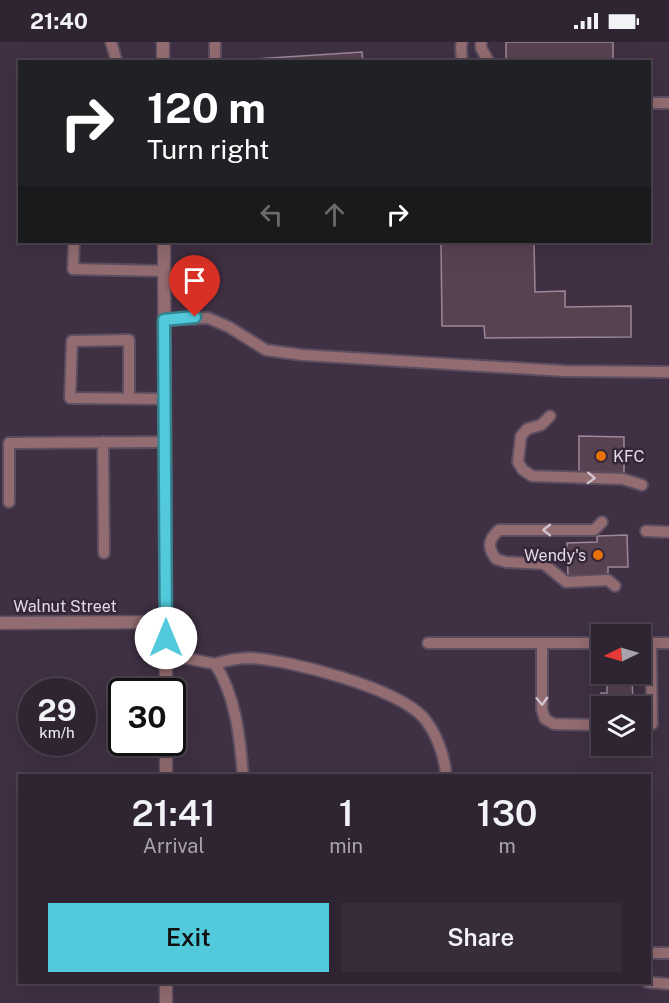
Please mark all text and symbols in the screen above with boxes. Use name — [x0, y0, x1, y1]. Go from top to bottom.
text: 21:40 — [30, 8, 88, 34]
text: 120 m — [147, 83, 266, 132]
icon: right — [48, 84, 126, 162]
text: Turn right — [147, 133, 270, 165]
icon: left — [255, 198, 288, 231]
icon: ahead — [318, 198, 351, 231]
icon: right — [381, 198, 414, 231]
pin — [169, 255, 220, 317]
icon: arrive — [178, 264, 211, 297]
place label: KFC — [613, 447, 644, 466]
marker: KFC — [594, 449, 608, 463]
one-way arrow — [587, 472, 596, 485]
one-way arrow — [542, 524, 551, 536]
place label: Wendy's — [524, 546, 586, 565]
marker: Wendy's — [591, 548, 605, 562]
street label: Walnut Street — [13, 597, 117, 616]
position arrow — [134, 606, 198, 670]
north arrow — [591, 624, 651, 684]
map controls — [591, 624, 651, 756]
speed limit sign: 30 — [108, 678, 186, 756]
text: 29 — [38, 692, 76, 728]
button: layers — [591, 696, 651, 756]
one-way arrow — [536, 697, 548, 706]
text: km/h — [39, 724, 75, 741]
text: 21:41 — [131, 792, 216, 834]
text: 1 — [339, 792, 354, 834]
text: 130 — [477, 792, 538, 834]
text: Arrival — [143, 834, 204, 858]
text: min — [329, 834, 363, 858]
text: m — [498, 834, 516, 858]
button: Exit — [48, 903, 329, 972]
button: Share — [341, 903, 621, 972]

